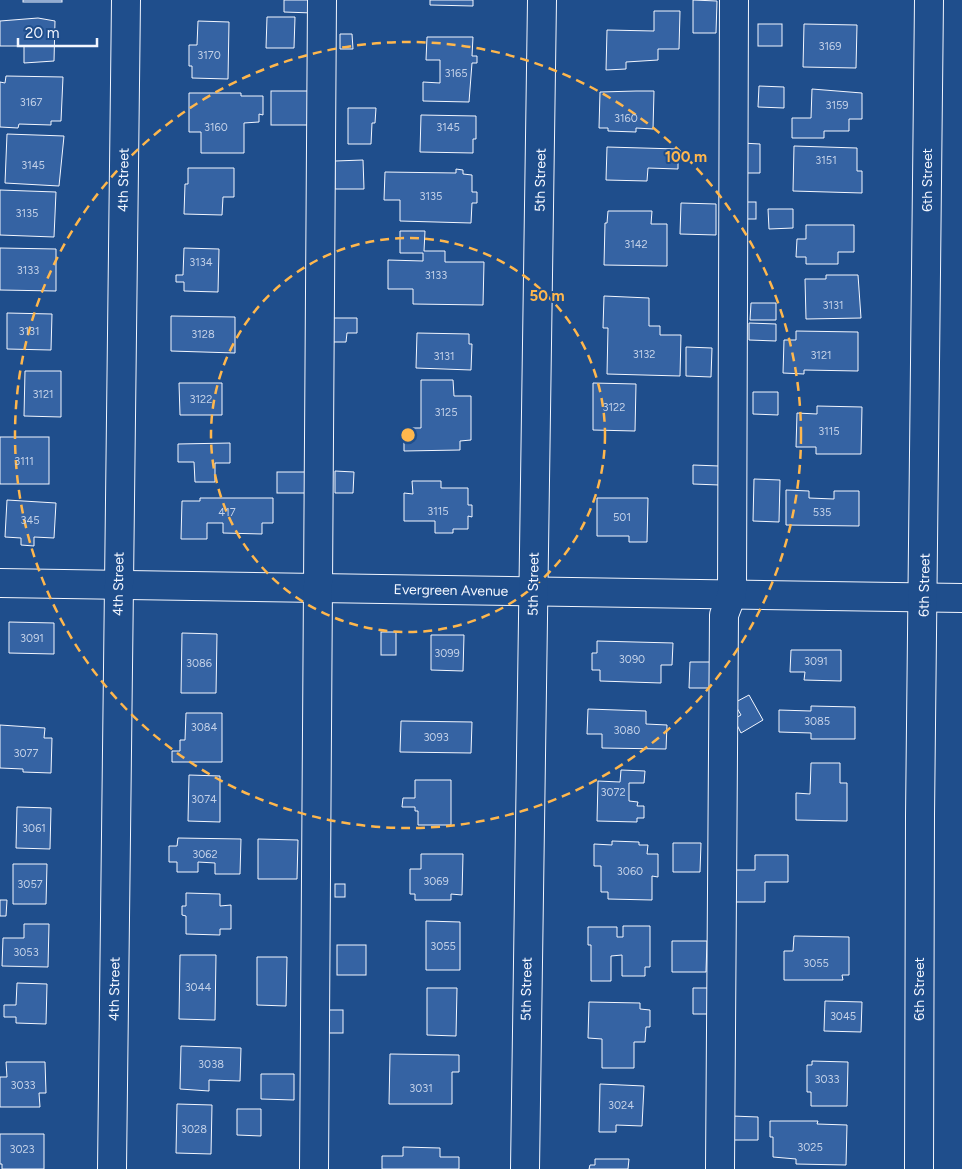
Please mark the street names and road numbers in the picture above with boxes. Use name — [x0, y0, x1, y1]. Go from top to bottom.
street label: 4th Street — [114, 148, 133, 212]
street label: 5th Street — [531, 148, 550, 212]
street label: 6th Street — [919, 148, 936, 212]
street label: 4th Street — [109, 552, 128, 616]
street label: 5th Street — [524, 552, 543, 616]
street label: 6th Street — [915, 553, 934, 617]
street label: Evergreen Avenue — [394, 581, 509, 600]
street label: 4th Street — [105, 957, 124, 1021]
street label: 5th Street — [517, 957, 536, 1021]
street label: 6th Street — [911, 957, 928, 1021]

